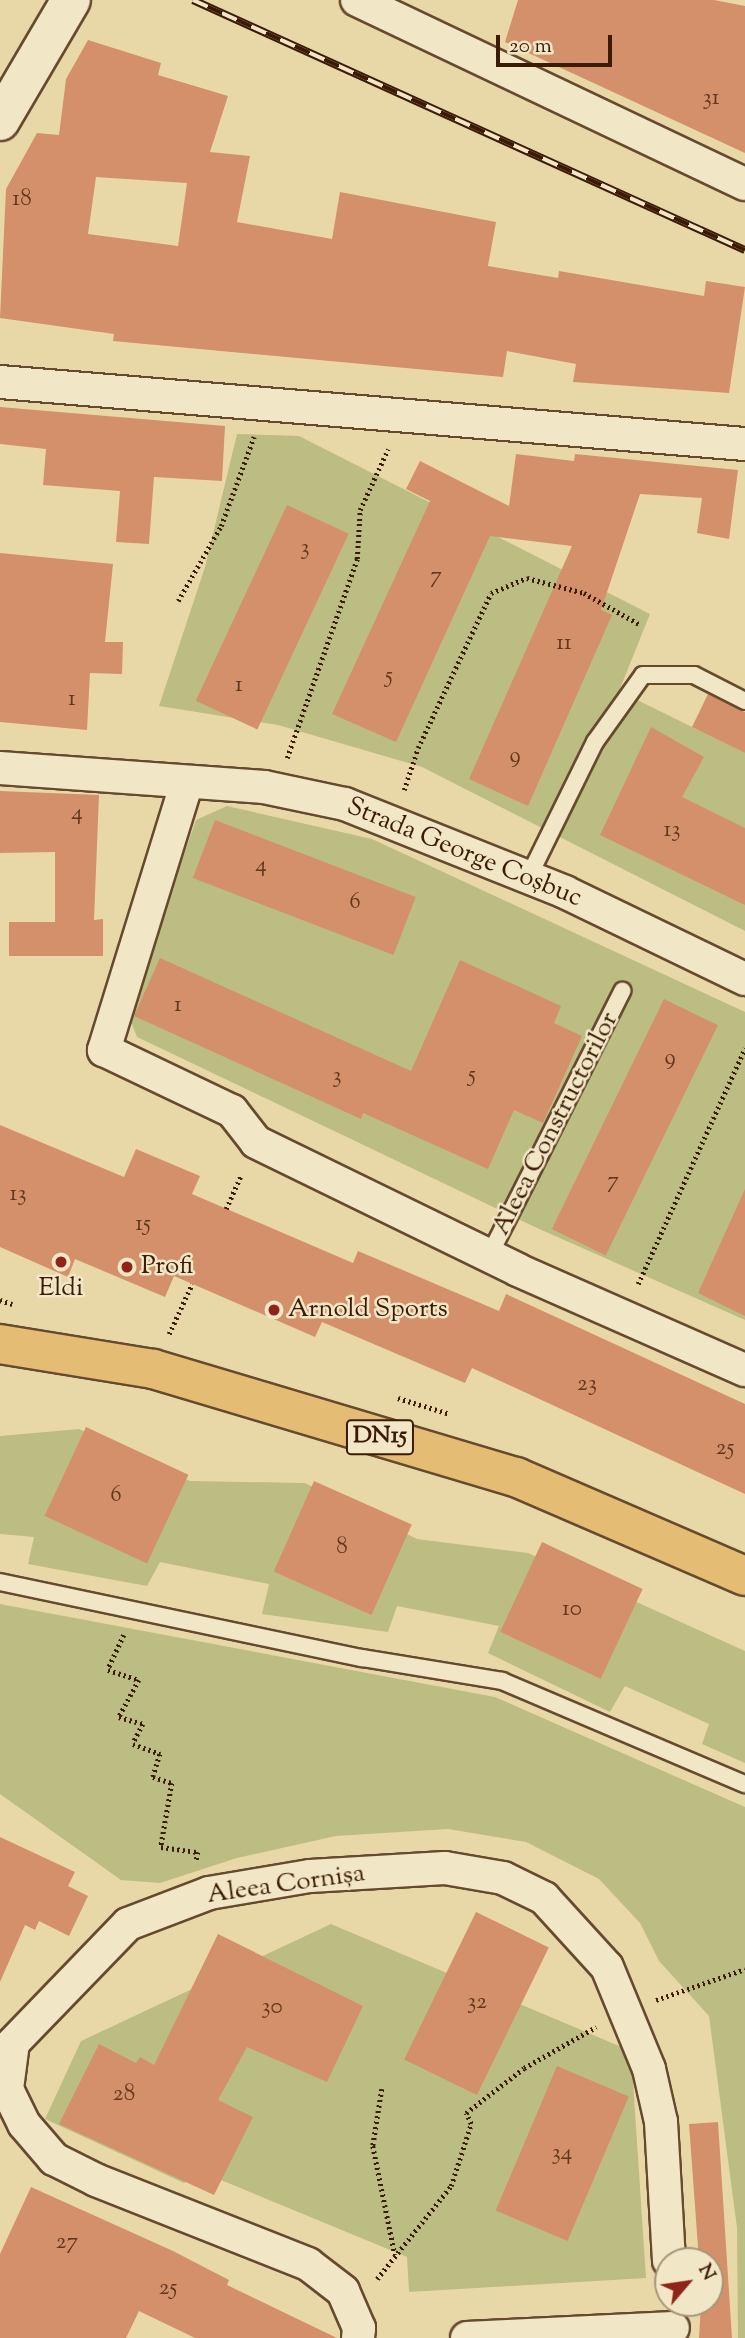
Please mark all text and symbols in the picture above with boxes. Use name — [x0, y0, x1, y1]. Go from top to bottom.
scale bar — [500, 21, 616, 65]
text: 20 m — [509, 32, 552, 62]
house number: 31 — [702, 85, 720, 113]
house number: 18 — [12, 186, 32, 214]
house number: 3 — [300, 535, 310, 563]
house number: 7 — [430, 563, 442, 591]
house number: 11 — [556, 630, 572, 658]
house number: 5 — [385, 663, 393, 691]
house number: 1 — [235, 672, 243, 700]
house number: 1 — [68, 686, 76, 714]
house number: 9 — [509, 743, 521, 771]
street label: Strada George Coșbuc — [342, 792, 586, 914]
house number: 4 — [71, 800, 83, 828]
house number: 13 — [663, 817, 681, 845]
house number: 4 — [255, 852, 267, 880]
house number: 6 — [349, 889, 361, 917]
house number: 1 — [174, 992, 182, 1020]
street label: Aleea Constructorilor — [486, 1007, 626, 1241]
house number: 9 — [664, 1045, 676, 1073]
house number: 5 — [468, 1062, 476, 1090]
house number: 3 — [332, 1063, 342, 1091]
house number: 7 — [607, 1168, 619, 1196]
house number: 13 — [9, 1181, 27, 1209]
house number: 15 — [135, 1211, 151, 1239]
place label: Profi — [141, 1251, 193, 1283]
marker: Eldi — [53, 1254, 69, 1270]
marker: Profi — [119, 1259, 135, 1275]
place label: Eldi — [39, 1273, 83, 1305]
place label: Arnold Sports — [288, 1294, 448, 1326]
marker: Arnold Sports — [266, 1302, 282, 1318]
house number: 23 — [577, 1371, 597, 1399]
road number: DN15 — [345, 1416, 415, 1457]
house number: 25 — [716, 1435, 734, 1463]
house number: 6 — [110, 1482, 122, 1510]
house number: 8 — [336, 1534, 348, 1562]
house number: 10 — [562, 1596, 582, 1624]
street label: Aleea Cornișa — [205, 1858, 367, 1912]
house number: 32 — [467, 1989, 487, 2017]
house number: 30 — [261, 1994, 283, 2022]
house number: 28 — [113, 2081, 135, 2109]
house number: 34 — [552, 2140, 572, 2168]
house number: 27 — [56, 2229, 78, 2257]
north arrow — [654, 2247, 724, 2317]
text: N — [691, 2259, 722, 2286]
house number: 25 — [159, 2275, 177, 2303]

